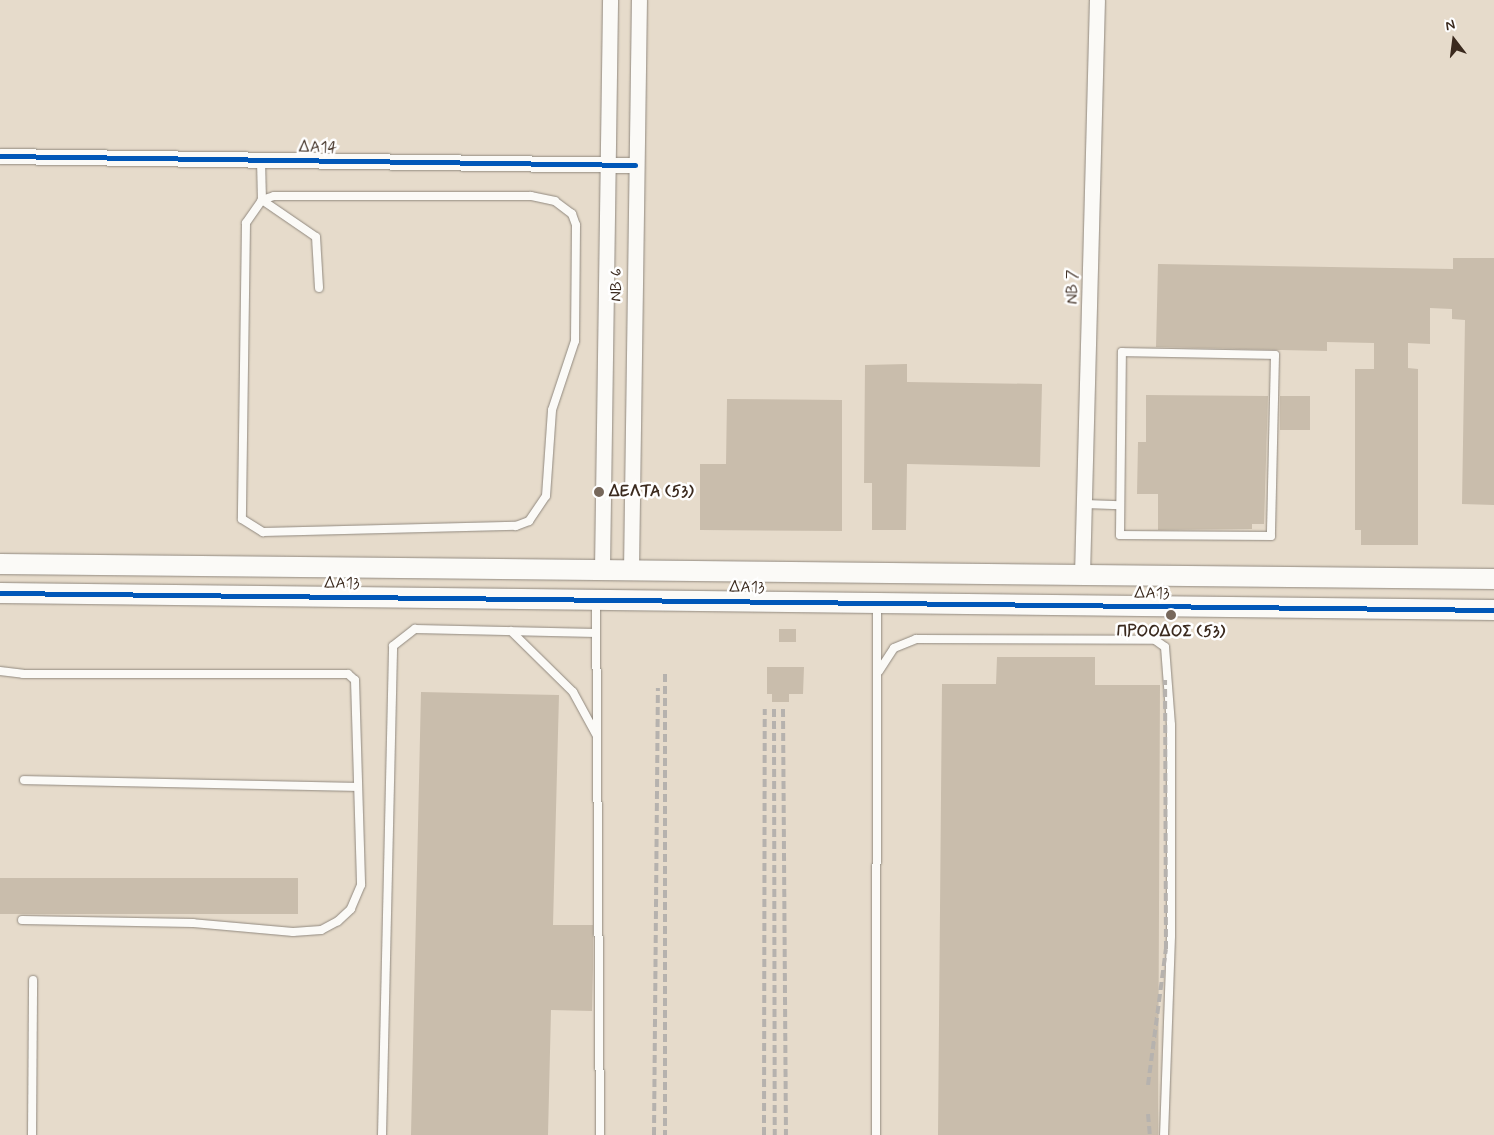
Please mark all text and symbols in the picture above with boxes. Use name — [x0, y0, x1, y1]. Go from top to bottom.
north arrow — [1429, 15, 1479, 65]
text: N — [1443, 16, 1457, 35]
street label: ΔΑ14 — [299, 138, 337, 158]
street label: ΝΒ 6 — [607, 268, 627, 302]
street label: ΝΒ 7 — [1063, 269, 1083, 305]
place label: ΔΕΛΤΑ (53) — [609, 482, 694, 502]
marker: ΔΕΛΤΑ (53) — [593, 486, 605, 498]
street label: ΔΑ13 — [324, 574, 360, 594]
street label: ΔΑ13 — [729, 578, 765, 598]
street label: ΔΑ13 — [1134, 584, 1170, 604]
marker: ΠΡΟΟΔΟΣ (53) — [1165, 609, 1177, 621]
place label: ΠΡΟΟΔΟΣ (53) — [1117, 622, 1225, 642]

